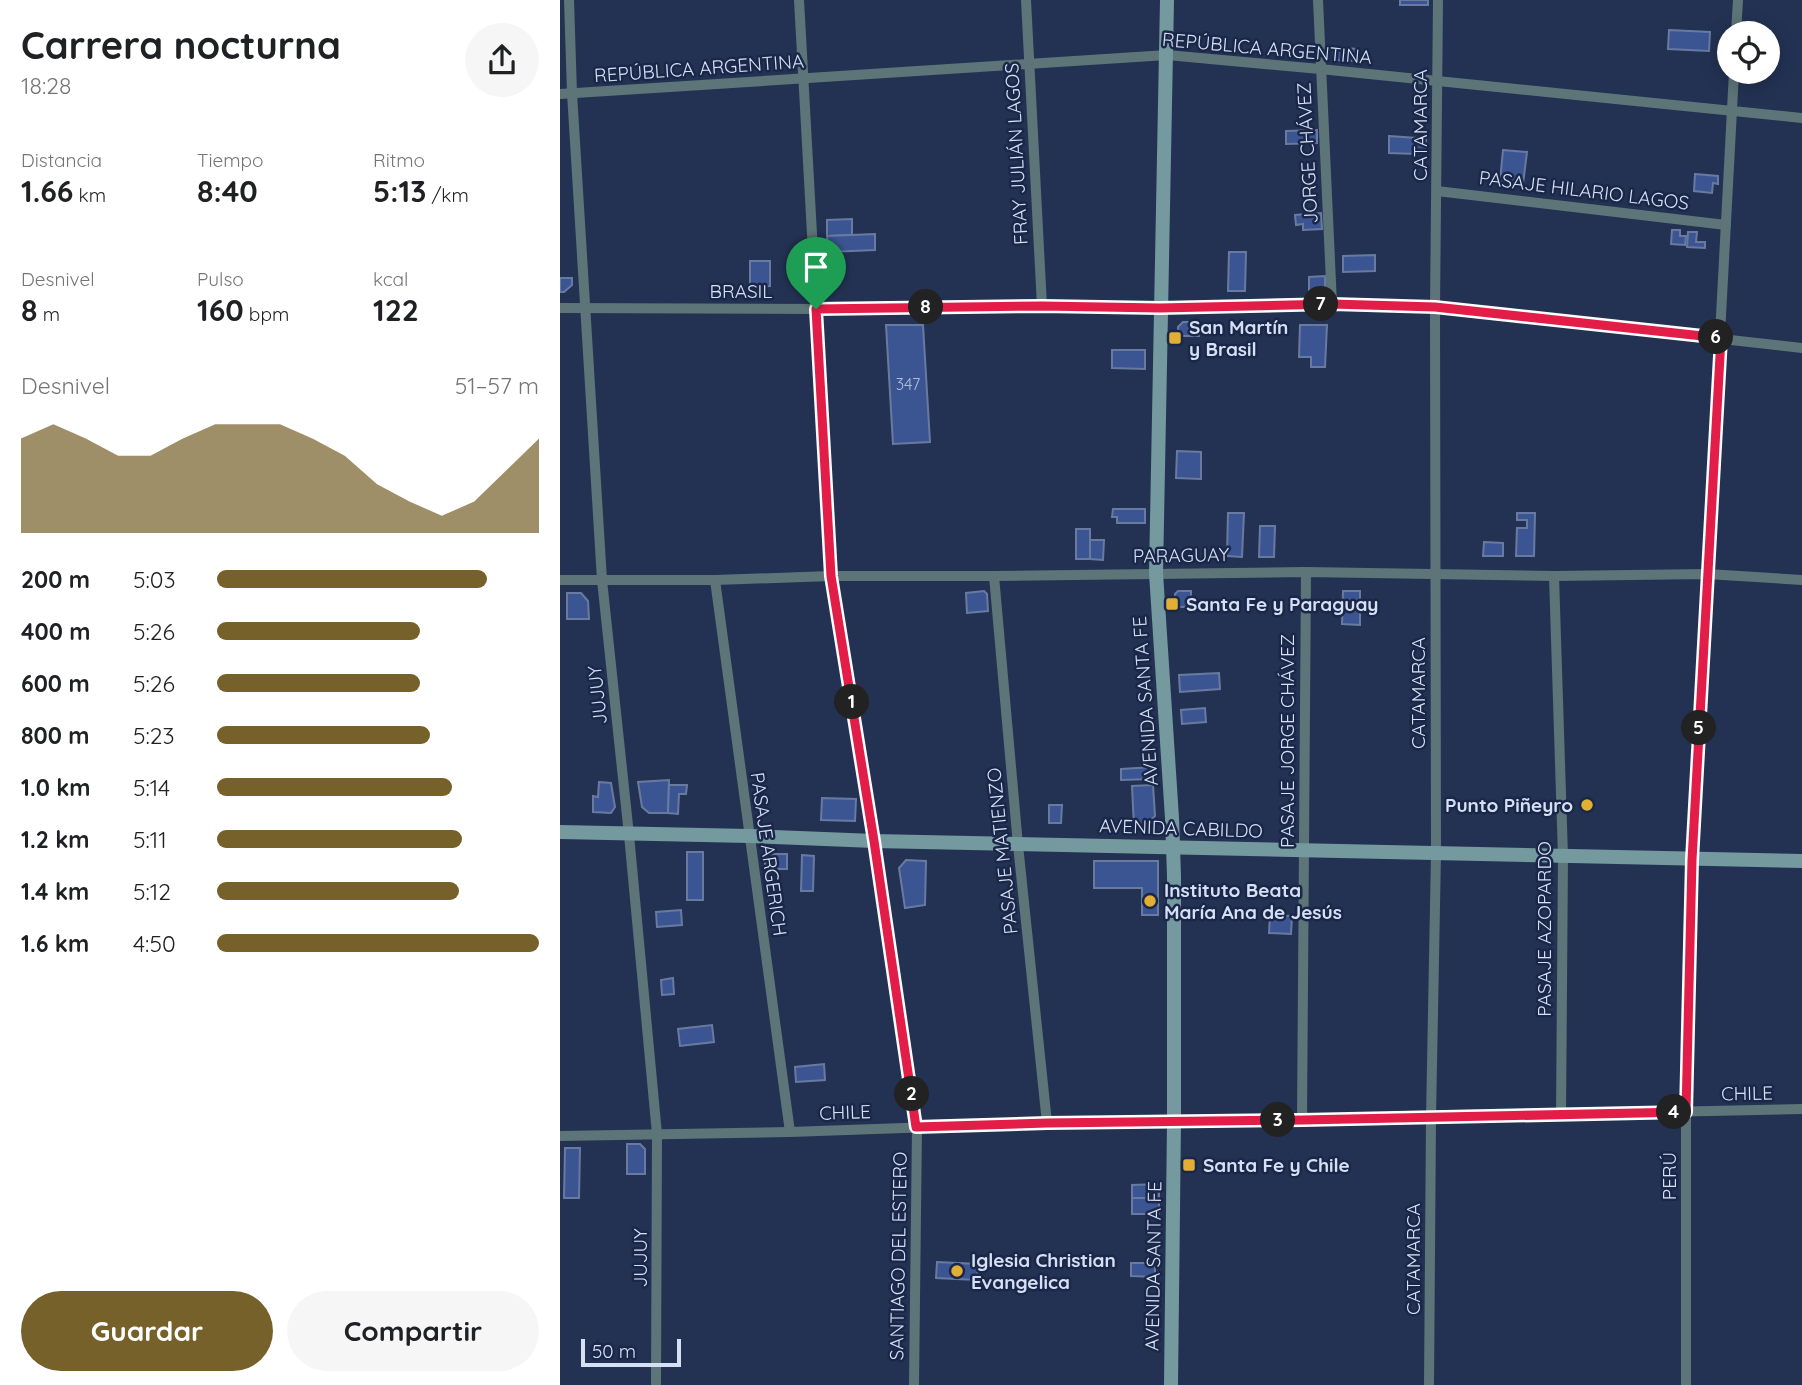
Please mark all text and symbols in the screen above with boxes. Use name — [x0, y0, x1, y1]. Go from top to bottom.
text: Carrera nocturna — [21, 21, 341, 69]
map controls — [1717, 21, 1780, 84]
button: locate — [1717, 21, 1780, 84]
button: share — [465, 23, 539, 97]
street label: REPÚBLICA ARGENTINA — [1161, 27, 1373, 69]
street label: REPÚBLICA ARGENTINA — [593, 49, 805, 87]
street label: FRAY JULIÁN LAGOS — [999, 62, 1033, 246]
street label: CATAMARCA — [1408, 69, 1432, 181]
text: 18:28 — [21, 71, 71, 100]
street label: JORGE CHÁVEZ — [1291, 82, 1323, 224]
text: Distancia — [21, 148, 102, 172]
text: Tiempo — [197, 148, 264, 172]
text: Ritmo — [373, 148, 425, 172]
street label: PASAJE HILARIO LAGOS — [1478, 165, 1690, 215]
text: 1.66 — [21, 172, 73, 210]
text: 8:40 — [197, 172, 258, 210]
text: 5:13 — [373, 172, 426, 210]
text: km — [73, 183, 106, 207]
text: /km — [426, 183, 469, 207]
pin — [786, 237, 846, 309]
icon: arrive — [797, 248, 835, 286]
text: Desnivel — [21, 267, 95, 291]
text: Pulso — [197, 267, 244, 291]
text: kcal — [373, 267, 408, 291]
street label: BRASIL — [710, 279, 772, 303]
pin: 7 — [1304, 286, 1338, 322]
pin: 8 — [908, 290, 944, 324]
text: 8 — [21, 291, 37, 329]
text: 160 — [197, 291, 244, 329]
text: 122 — [373, 291, 419, 329]
text: 7 — [1315, 291, 1326, 315]
text: 8 — [920, 294, 931, 318]
text: m — [37, 302, 60, 326]
text: bpm — [244, 302, 289, 326]
place label: San Martín y Brasil — [1189, 315, 1288, 361]
pin: 6 — [1698, 320, 1734, 354]
text: 6 — [1710, 324, 1721, 348]
marker: San Martín y Brasil — [1167, 330, 1183, 346]
text: Desnivel — [21, 371, 110, 400]
text: 51–57 m — [455, 371, 539, 400]
house number: 347 — [896, 374, 920, 394]
street label: PARAGUAY — [1133, 542, 1230, 568]
text: 200 m — [21, 565, 90, 594]
text: 5:03 — [133, 565, 176, 594]
place label: Santa Fe y Paraguay — [1186, 592, 1378, 616]
marker: Santa Fe y Paraguay — [1164, 596, 1180, 612]
street label: AVENIDA SANTA FE — [1127, 615, 1163, 787]
text: 400 m — [21, 617, 90, 646]
text: 5:26 — [133, 617, 175, 646]
street label: PASAJE JORGE CHÁVEZ — [1275, 634, 1299, 848]
street label: CATAMARCA — [1406, 637, 1430, 749]
street label: JUJUY — [582, 664, 612, 726]
text: 600 m — [21, 669, 90, 698]
text: 5:26 — [133, 669, 175, 698]
pin: 1 — [834, 684, 870, 720]
text: 1 — [848, 689, 855, 713]
pin: 5 — [1682, 710, 1716, 746]
text: 5 — [1693, 715, 1704, 739]
text: 800 m — [21, 721, 90, 750]
text: 5:23 — [133, 721, 175, 750]
street label: PASAJE MATIENZO — [981, 767, 1023, 935]
street label: PASAJE ARGERICH — [746, 771, 792, 937]
text: 1.0 km — [21, 773, 91, 802]
text: 5:14 — [133, 773, 170, 802]
place label: Punto Piñeyro — [1445, 793, 1573, 817]
marker: Punto Piñeyro — [1579, 797, 1595, 813]
street label: AVENIDA CABILDO — [1099, 813, 1263, 843]
text: 1.2 km — [21, 825, 90, 854]
text: 5:11 — [133, 825, 167, 854]
street label: PASAJE AZOPARDO — [1532, 841, 1556, 1017]
text: 1.4 km — [21, 877, 89, 906]
text: 5:12 — [133, 877, 171, 906]
place label: Instituto Beata María Ana de Jesús — [1164, 878, 1342, 924]
marker: Instituto Beata María Ana de Jesús — [1142, 893, 1158, 909]
text: 1.6 km — [21, 929, 89, 958]
text: 4:50 — [133, 929, 176, 958]
pin: 2 — [894, 1076, 930, 1112]
text: 2 — [906, 1081, 917, 1105]
street label: CHILE — [1721, 1081, 1773, 1105]
pin: 4 — [1656, 1094, 1692, 1130]
street label: CHILE — [819, 1099, 871, 1125]
text: 4 — [1668, 1099, 1679, 1123]
pin: 3 — [1260, 1102, 1296, 1138]
text: 3 — [1272, 1107, 1283, 1131]
street label: SANTIAGO DEL ESTERO — [884, 1151, 912, 1361]
street label: PERÚ — [1657, 1152, 1681, 1200]
place label: Santa Fe y Chile — [1203, 1153, 1350, 1177]
marker: Santa Fe y Chile — [1181, 1157, 1197, 1173]
street label: AVENIDA SANTA FE — [1140, 1181, 1166, 1351]
street label: CATAMARCA — [1401, 1203, 1425, 1315]
street label: JUJUY — [628, 1228, 652, 1288]
place label: Iglesia Christian Evangelica — [971, 1248, 1116, 1294]
marker: Iglesia Christian Evangelica — [949, 1263, 965, 1279]
button: Guardar — [21, 1291, 273, 1371]
button: Compartir — [287, 1291, 539, 1371]
scale bar — [581, 1336, 681, 1368]
text: 50 m — [592, 1339, 636, 1363]

